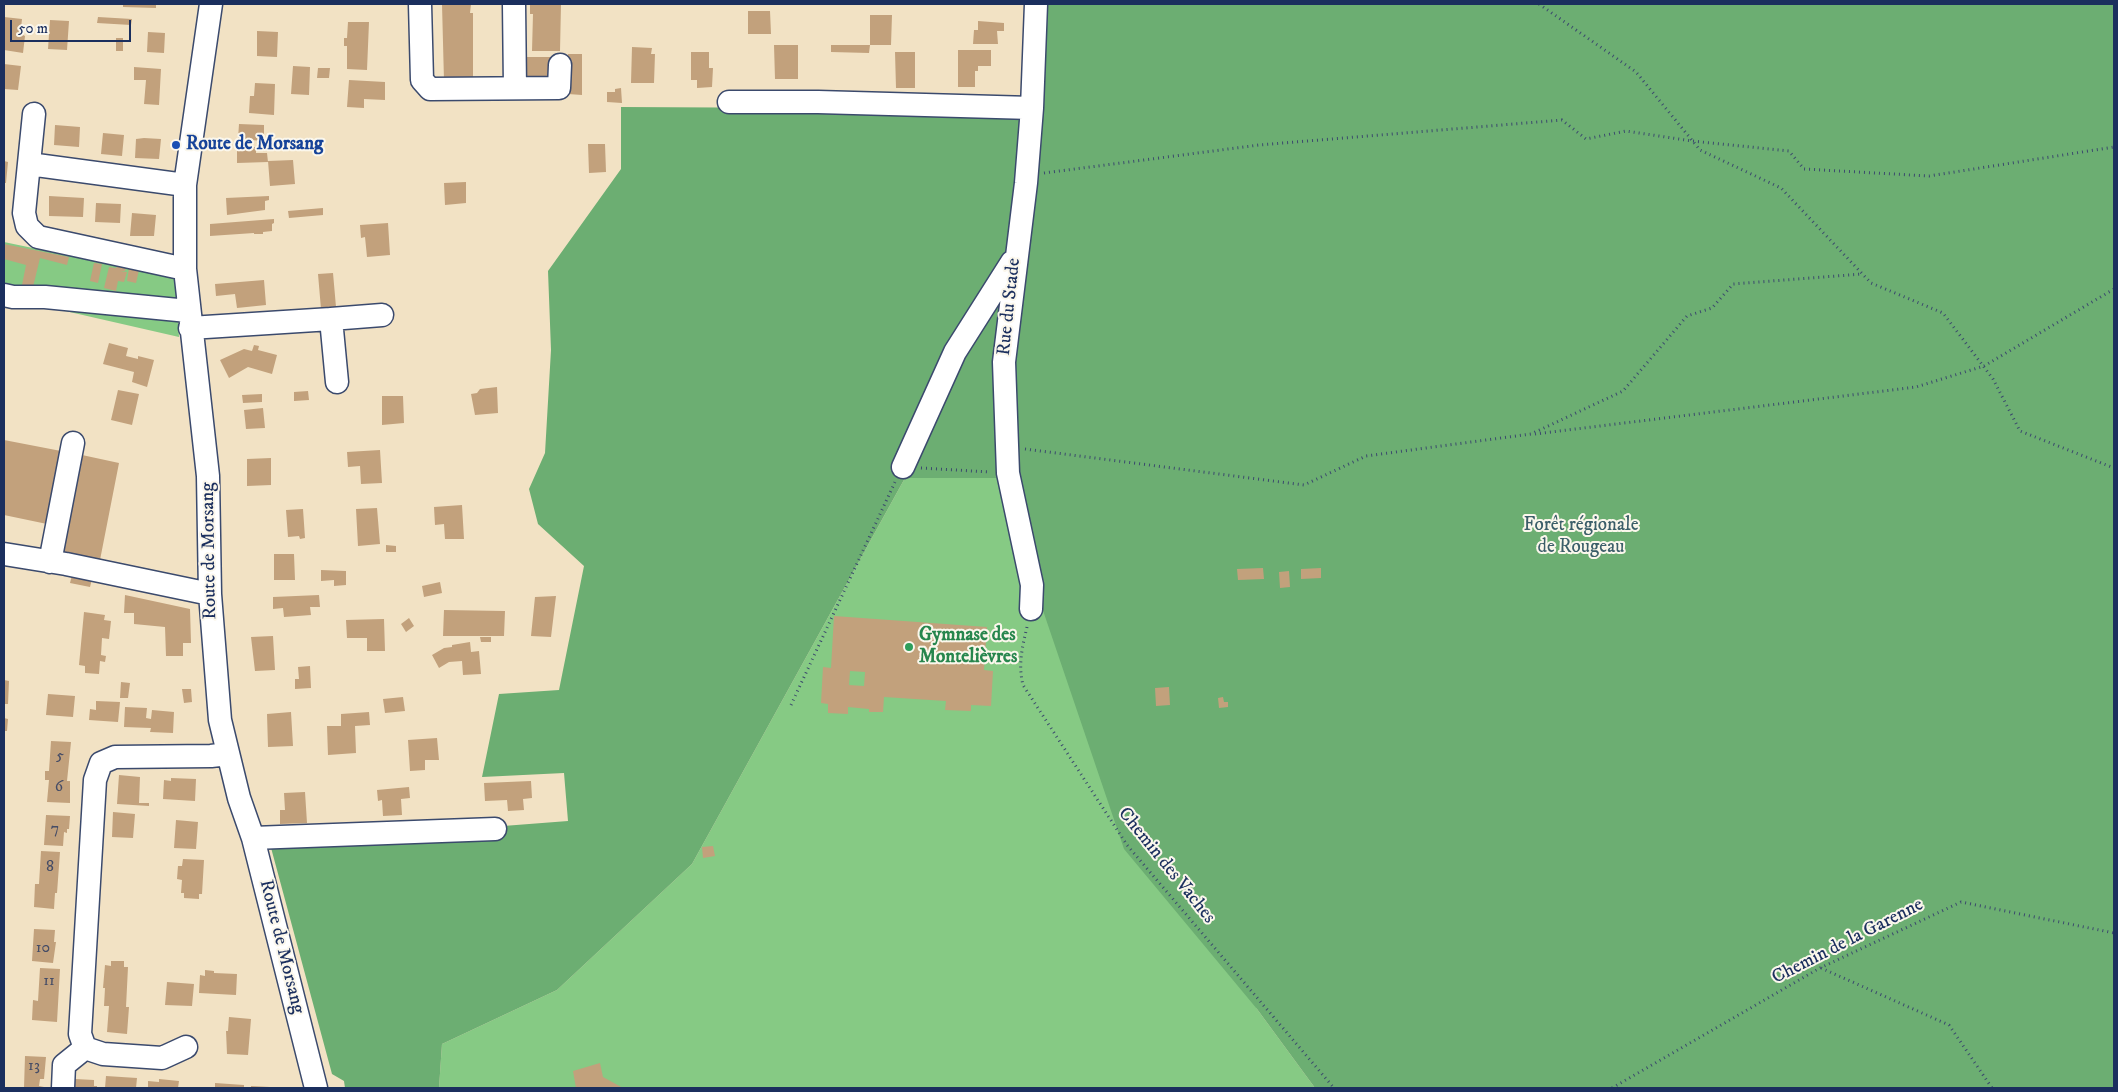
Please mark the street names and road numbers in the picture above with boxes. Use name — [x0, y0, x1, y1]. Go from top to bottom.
street label: Rue du Stade — [994, 257, 1026, 357]
street label: Route de Morsang — [197, 482, 223, 620]
street label: Chemin des Vaches — [1112, 803, 1220, 929]
street label: Route de Morsang — [253, 878, 309, 1016]
street label: Chemin de la Garenne — [1769, 894, 1927, 990]

